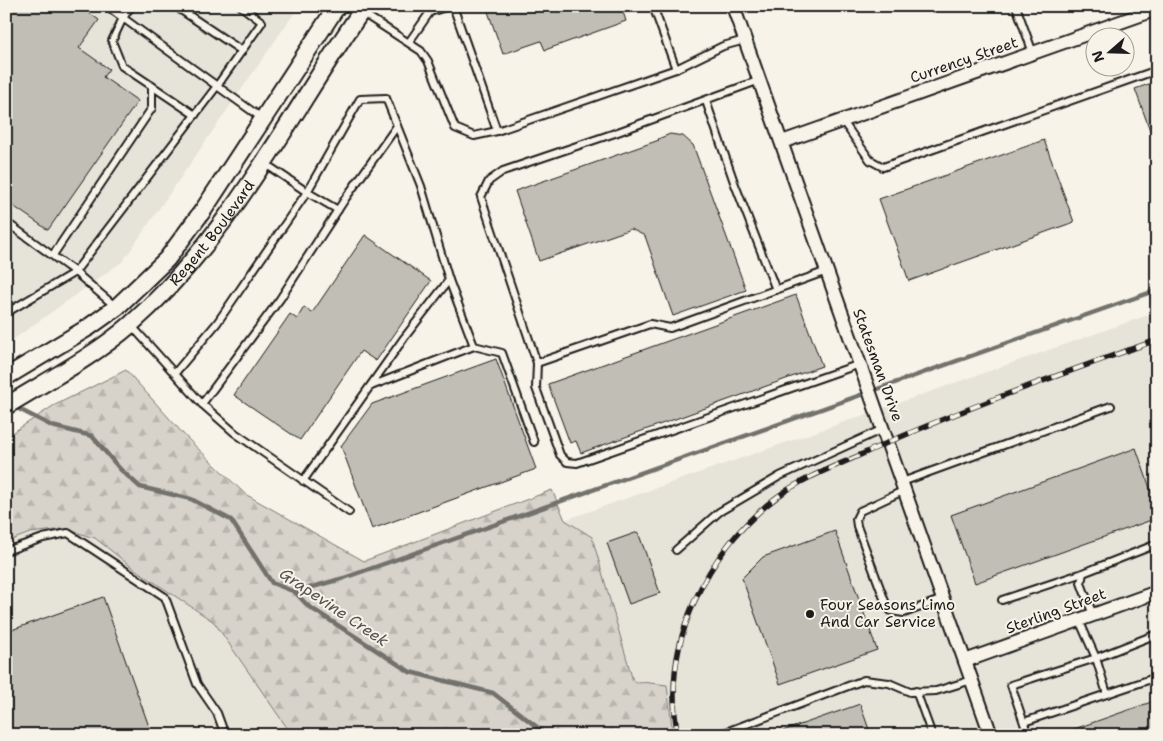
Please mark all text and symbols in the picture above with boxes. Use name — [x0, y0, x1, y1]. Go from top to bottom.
north arrow — [1086, 28, 1136, 78]
street label: Currency Street — [907, 32, 1021, 88]
text: N — [1087, 48, 1108, 65]
street label: Regent Boulevard — [165, 176, 260, 290]
street label: Statesman Drive — [848, 306, 908, 424]
water label: Grapevine Creek — [275, 563, 393, 651]
street label: Sterling Street — [1003, 584, 1109, 638]
place label: Four Seasons Limo And Car Service — [820, 595, 955, 632]
marker: Four Seasons Limo And Car Service — [804, 608, 816, 620]

